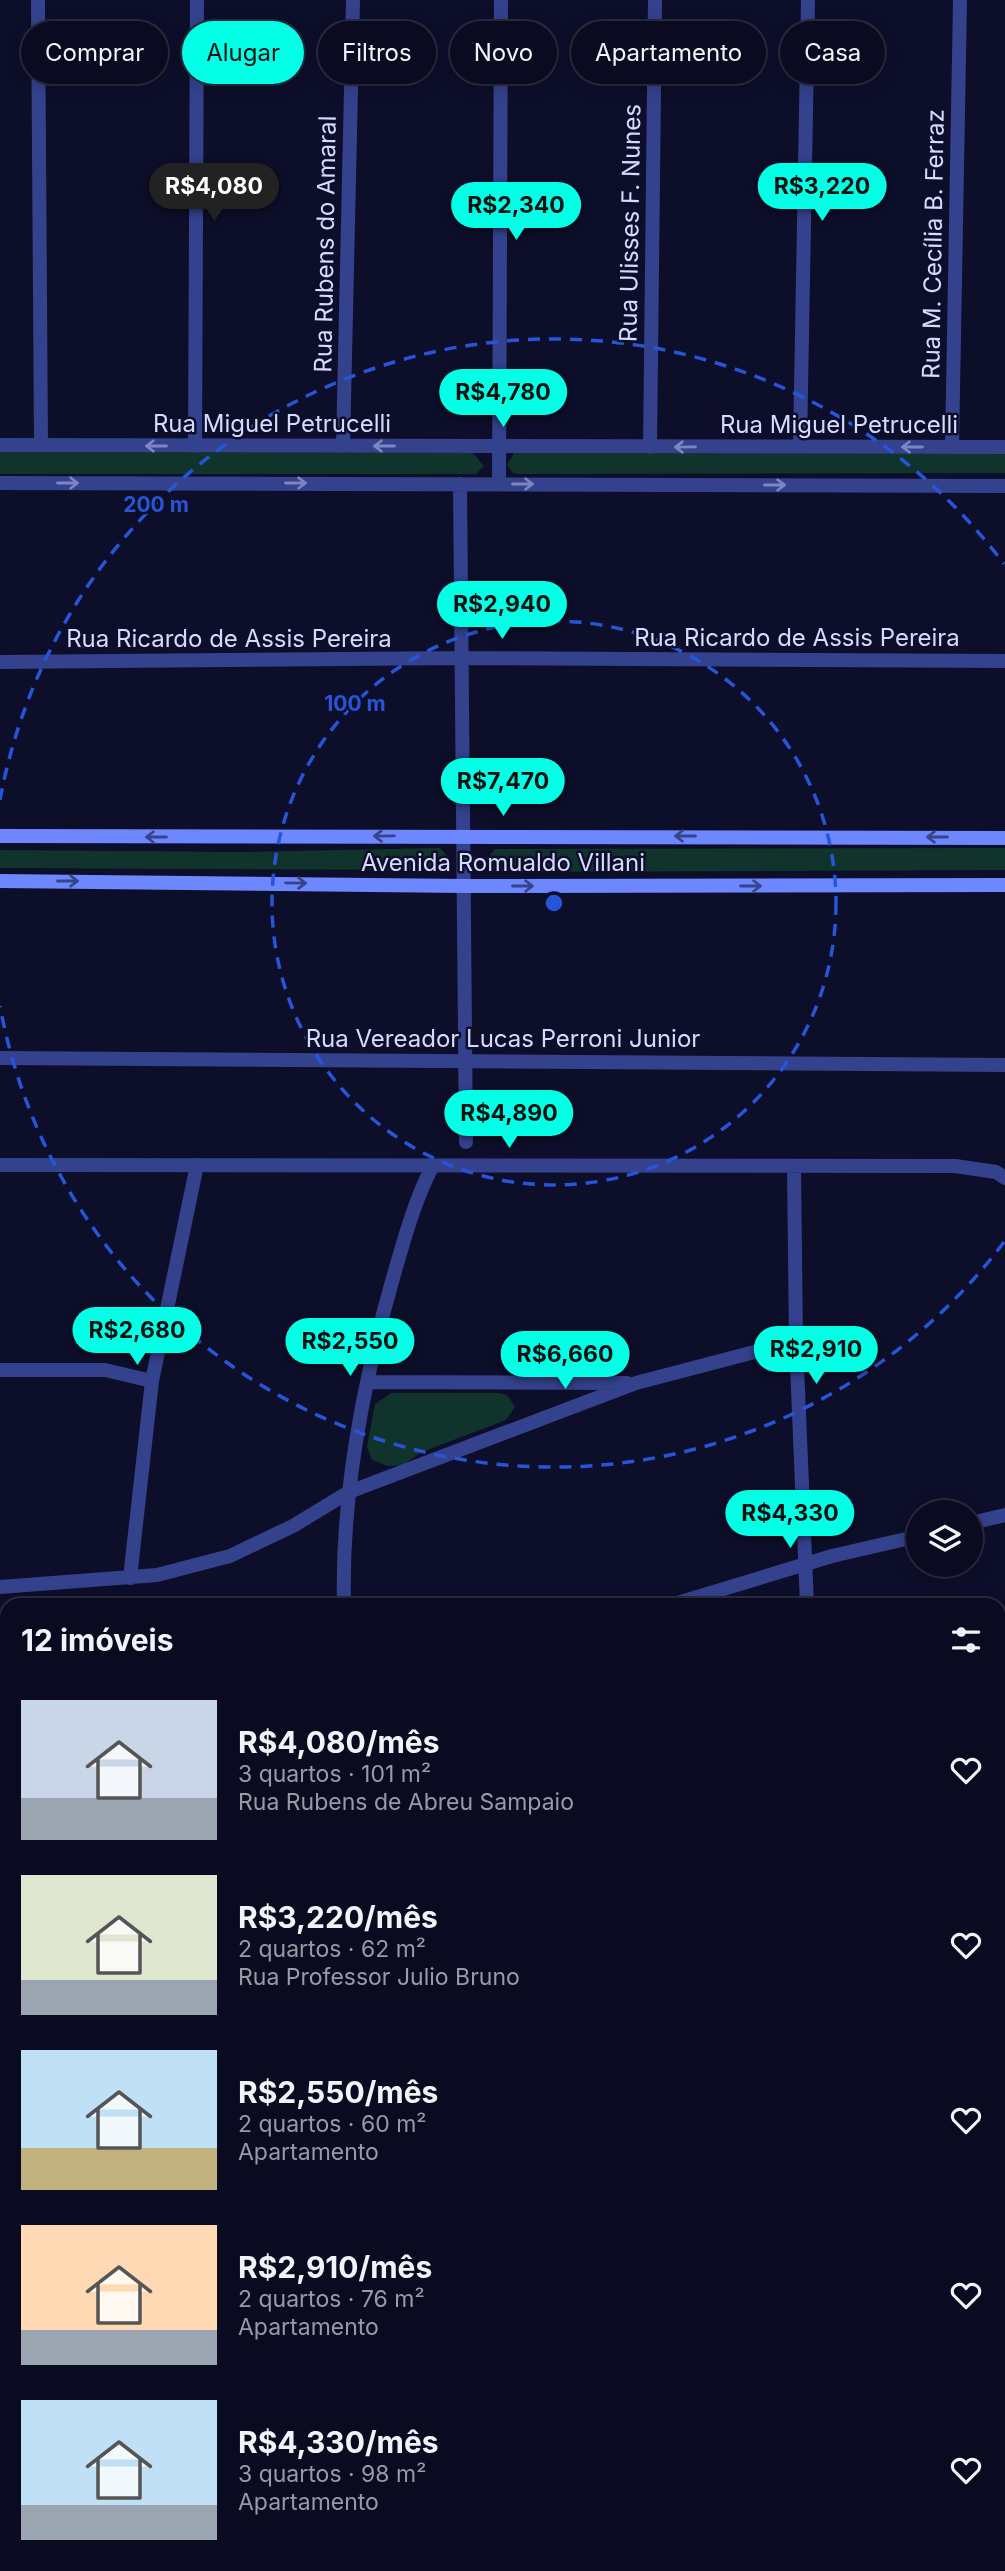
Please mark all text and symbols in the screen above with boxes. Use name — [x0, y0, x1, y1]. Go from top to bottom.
chip: Comprar — [21, 21, 168, 84]
chip: Alugar — [182, 21, 304, 84]
chip: Filtros — [318, 21, 436, 84]
chip: Novo — [450, 21, 557, 84]
chip: Apartamento — [571, 21, 766, 84]
chip: Casa — [780, 21, 885, 84]
street label: Rua Ulisses F. Nunes — [613, 104, 647, 342]
street label: Rua M. Cecília B. Ferraz — [916, 109, 950, 379]
street label: Rua Rubens do Amaral — [308, 115, 342, 373]
pin: R$4,080 — [149, 164, 279, 223]
pin: R$3,220 — [757, 164, 887, 223]
text: R$4,080 — [165, 172, 263, 200]
text: R$3,220 — [774, 172, 870, 200]
pin: R$2,340 — [451, 182, 581, 242]
text: R$2,340 — [467, 191, 565, 219]
pin: R$4,780 — [438, 370, 568, 429]
text: R$4,780 — [455, 378, 551, 406]
street label: Rua Miguel Petrucelli — [153, 409, 391, 438]
street label: Rua Miguel Petrucelli — [720, 410, 958, 439]
one-way arrow — [145, 439, 168, 453]
one-way arrow — [373, 439, 396, 453]
one-way arrow — [674, 440, 697, 454]
one-way arrow — [901, 440, 924, 454]
one-way arrow — [56, 476, 79, 490]
one-way arrow — [284, 477, 307, 490]
one-way arrow — [511, 477, 534, 491]
one-way arrow — [763, 478, 786, 492]
text: 200 m — [123, 492, 189, 517]
pin: R$2,940 — [437, 582, 567, 641]
text: R$2,940 — [453, 590, 551, 618]
street label: Rua Ricardo de Assis Pereira — [634, 623, 960, 652]
street label: Rua Ricardo de Assis Pereira — [66, 624, 392, 653]
text: 100 m — [324, 691, 386, 716]
pin: R$7,470 — [438, 758, 568, 818]
text: R$7,470 — [457, 767, 549, 795]
one-way arrow — [373, 829, 396, 843]
one-way arrow — [674, 829, 697, 843]
one-way arrow — [145, 830, 168, 844]
one-way arrow — [926, 831, 949, 844]
street label: Avenida Romualdo Villani — [361, 848, 645, 877]
one-way arrow — [56, 874, 79, 888]
one-way arrow — [284, 876, 307, 890]
one-way arrow — [511, 879, 534, 893]
one-way arrow — [739, 879, 762, 893]
centre of rings — [542, 891, 566, 915]
street label: Rua Vereador Lucas Perroni Junior — [306, 1024, 700, 1053]
pin: R$4,890 — [444, 1090, 574, 1150]
text: R$4,890 — [460, 1099, 558, 1127]
pin: R$2,680 — [72, 1308, 202, 1367]
text: R$2,680 — [88, 1316, 186, 1344]
pin: R$2,550 — [285, 1318, 415, 1378]
pin: R$2,910 — [751, 1326, 881, 1386]
text: R$2,550 — [301, 1327, 399, 1355]
pin: R$6,660 — [500, 1332, 630, 1391]
text: R$2,910 — [770, 1335, 862, 1363]
text: R$6,660 — [517, 1340, 613, 1368]
pin: R$4,330 — [725, 1490, 855, 1550]
text: R$4,330 — [741, 1499, 839, 1527]
map controls — [906, 1500, 983, 1577]
button: layers — [906, 1500, 983, 1577]
icon: filters — [947, 1621, 985, 1659]
text: 12 imóveis — [21, 1622, 174, 1658]
text: R$4,080/mês — [238, 1724, 439, 1760]
icon: home — [77, 1728, 161, 1812]
icon: heart — [947, 1751, 985, 1789]
text: 3 quartos · 101 m² — [238, 1760, 431, 1788]
text: Rua Rubens de Abreu Sampaio — [238, 1788, 574, 1816]
text: R$3,220/mês — [238, 1899, 438, 1935]
icon: home — [77, 1903, 161, 1987]
icon: heart — [947, 1926, 985, 1964]
text: 2 quartos · 62 m² — [238, 1935, 426, 1963]
text: Rua Professor Julio Bruno — [238, 1963, 520, 1991]
text: R$2,550/mês — [238, 2074, 438, 2110]
icon: home — [77, 2078, 161, 2162]
icon: heart — [947, 2101, 985, 2139]
text: 2 quartos · 60 m² — [238, 2110, 426, 2138]
text: Apartamento — [238, 2138, 379, 2166]
text: R$2,910/mês — [238, 2249, 432, 2285]
icon: home — [77, 2253, 161, 2337]
icon: heart — [947, 2276, 985, 2314]
text: 2 quartos · 76 m² — [238, 2285, 425, 2313]
text: Apartamento — [238, 2313, 379, 2341]
text: R$4,330/mês — [238, 2424, 439, 2460]
icon: home — [77, 2428, 161, 2512]
icon: heart — [947, 2451, 985, 2489]
text: 3 quartos · 98 m² — [238, 2460, 426, 2488]
text: Apartamento — [238, 2488, 379, 2516]

